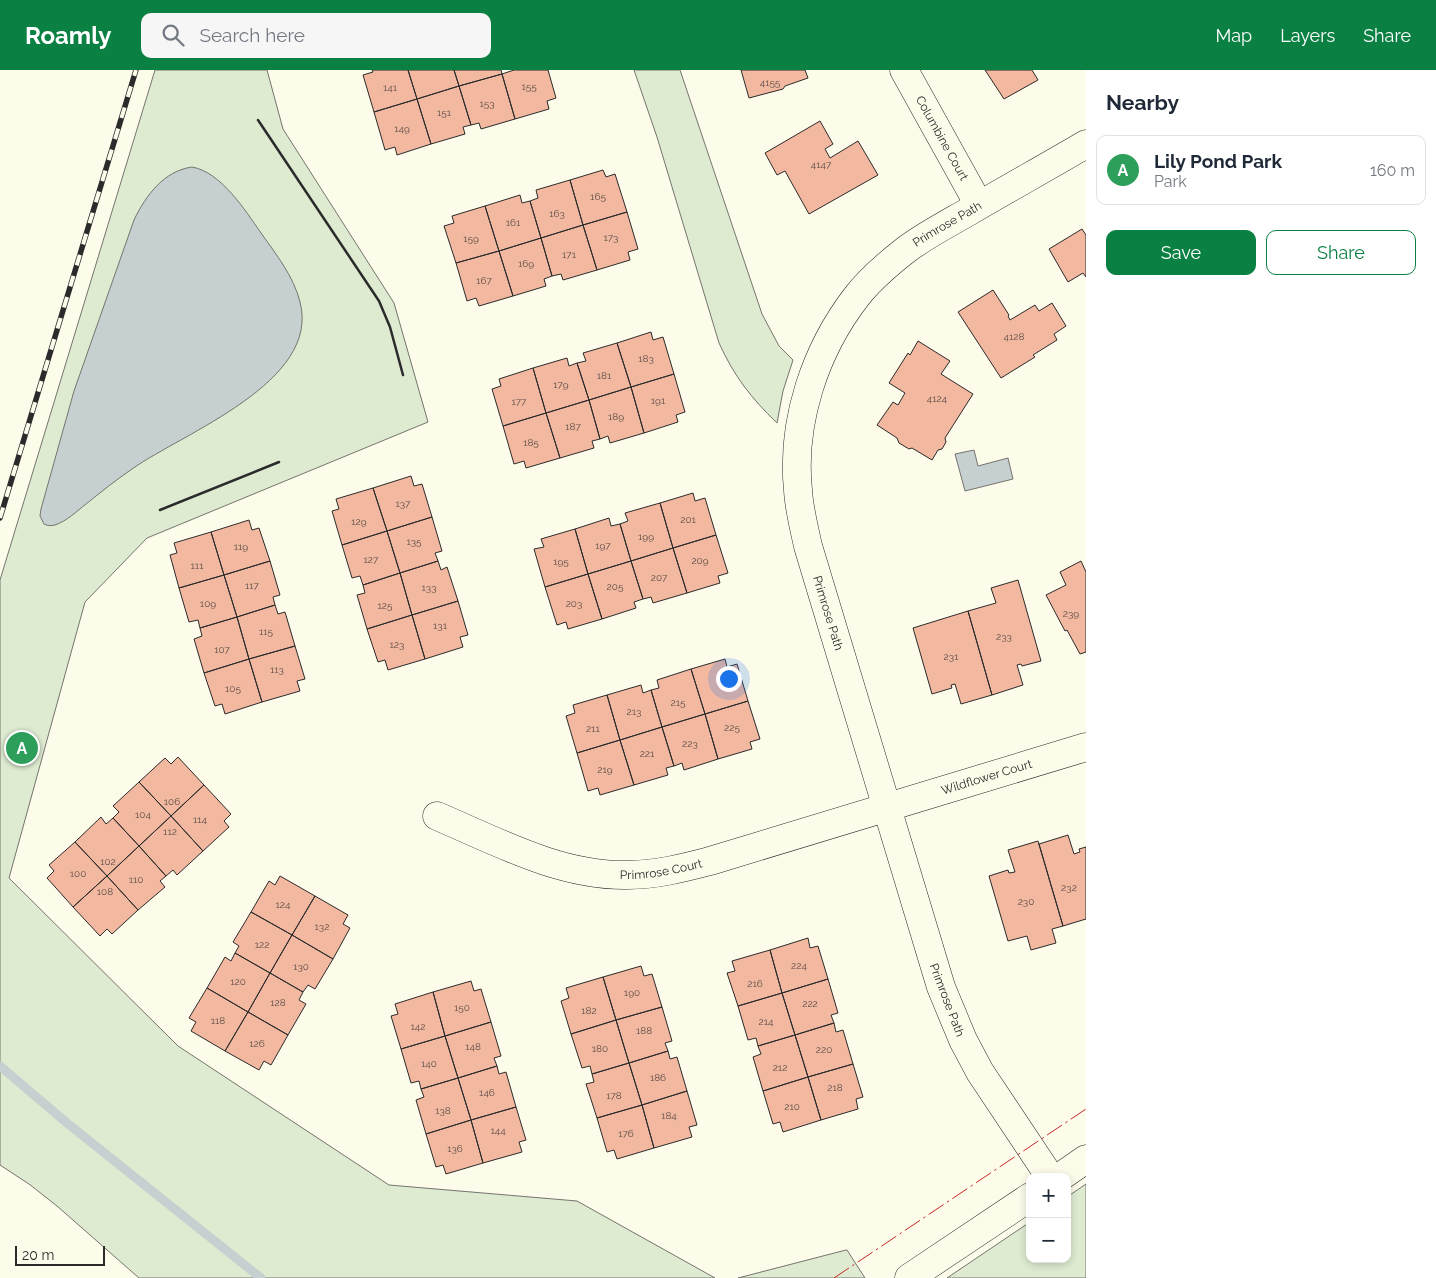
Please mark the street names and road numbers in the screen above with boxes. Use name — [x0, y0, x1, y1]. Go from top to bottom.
street label: Columbine Court — [913, 93, 971, 183]
street label: Primrose Path — [910, 199, 984, 250]
street label: Primrose Path — [810, 574, 846, 652]
street label: Wildflower Court — [939, 757, 1034, 798]
street label: Primrose Court — [620, 856, 704, 882]
street label: Primrose Path — [927, 961, 967, 1039]

